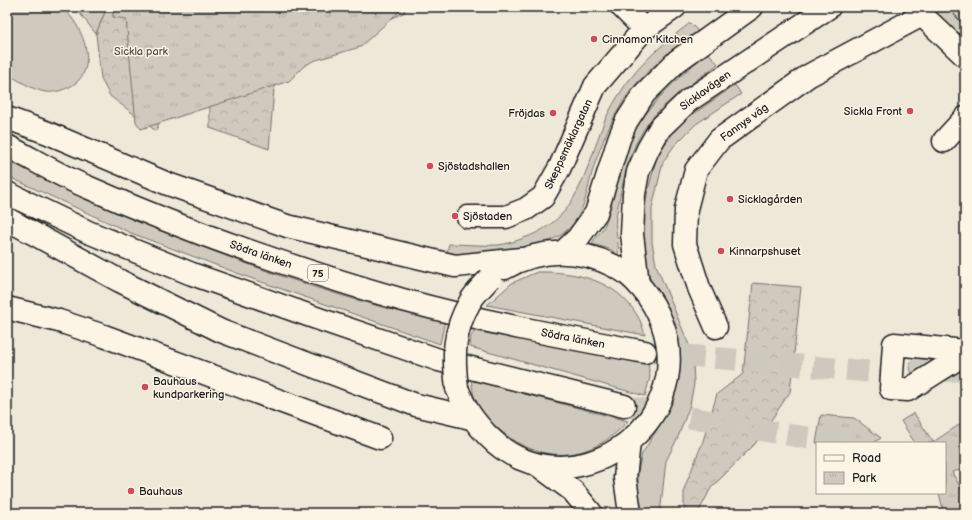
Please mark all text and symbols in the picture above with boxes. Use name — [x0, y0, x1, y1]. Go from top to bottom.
place label: Cinnamon Kitchen — [602, 33, 693, 46]
marker: Cinnamon Kitchen — [589, 34, 599, 44]
park label: Sickla park — [114, 45, 169, 58]
street label: Sicklavägen — [677, 68, 733, 113]
street label: Skeppsmäklargatan — [542, 97, 595, 191]
street label: Fannys väg — [718, 101, 771, 144]
place label: Sickla Front — [844, 105, 903, 118]
marker: Sickla Front — [905, 106, 915, 116]
place label: Fröjdas — [508, 107, 546, 120]
marker: Fröjdas — [548, 108, 558, 118]
place label: Sjöstadshallen — [438, 160, 510, 173]
marker: Sjöstadshallen — [425, 161, 435, 171]
place label: Sicklagården — [738, 193, 802, 206]
marker: Sicklagården — [725, 194, 735, 204]
place label: Sjöstaden — [463, 210, 512, 223]
marker: Sjöstaden — [450, 211, 460, 221]
street label: Södra länken — [228, 238, 294, 271]
place label: Kinnarpshuset — [729, 245, 801, 258]
marker: Kinnarpshuset — [716, 246, 726, 256]
road number: 75 — [308, 265, 328, 281]
street label: Södra länken — [540, 326, 606, 351]
place label: Bauhaus kundparkering — [153, 375, 224, 401]
marker: Bauhaus kundparkering — [140, 382, 150, 392]
legend — [816, 442, 946, 494]
text: Road — [852, 451, 881, 466]
text: Park — [852, 471, 876, 486]
place label: Bauhaus — [139, 485, 183, 498]
marker: Bauhaus — [126, 486, 136, 496]

